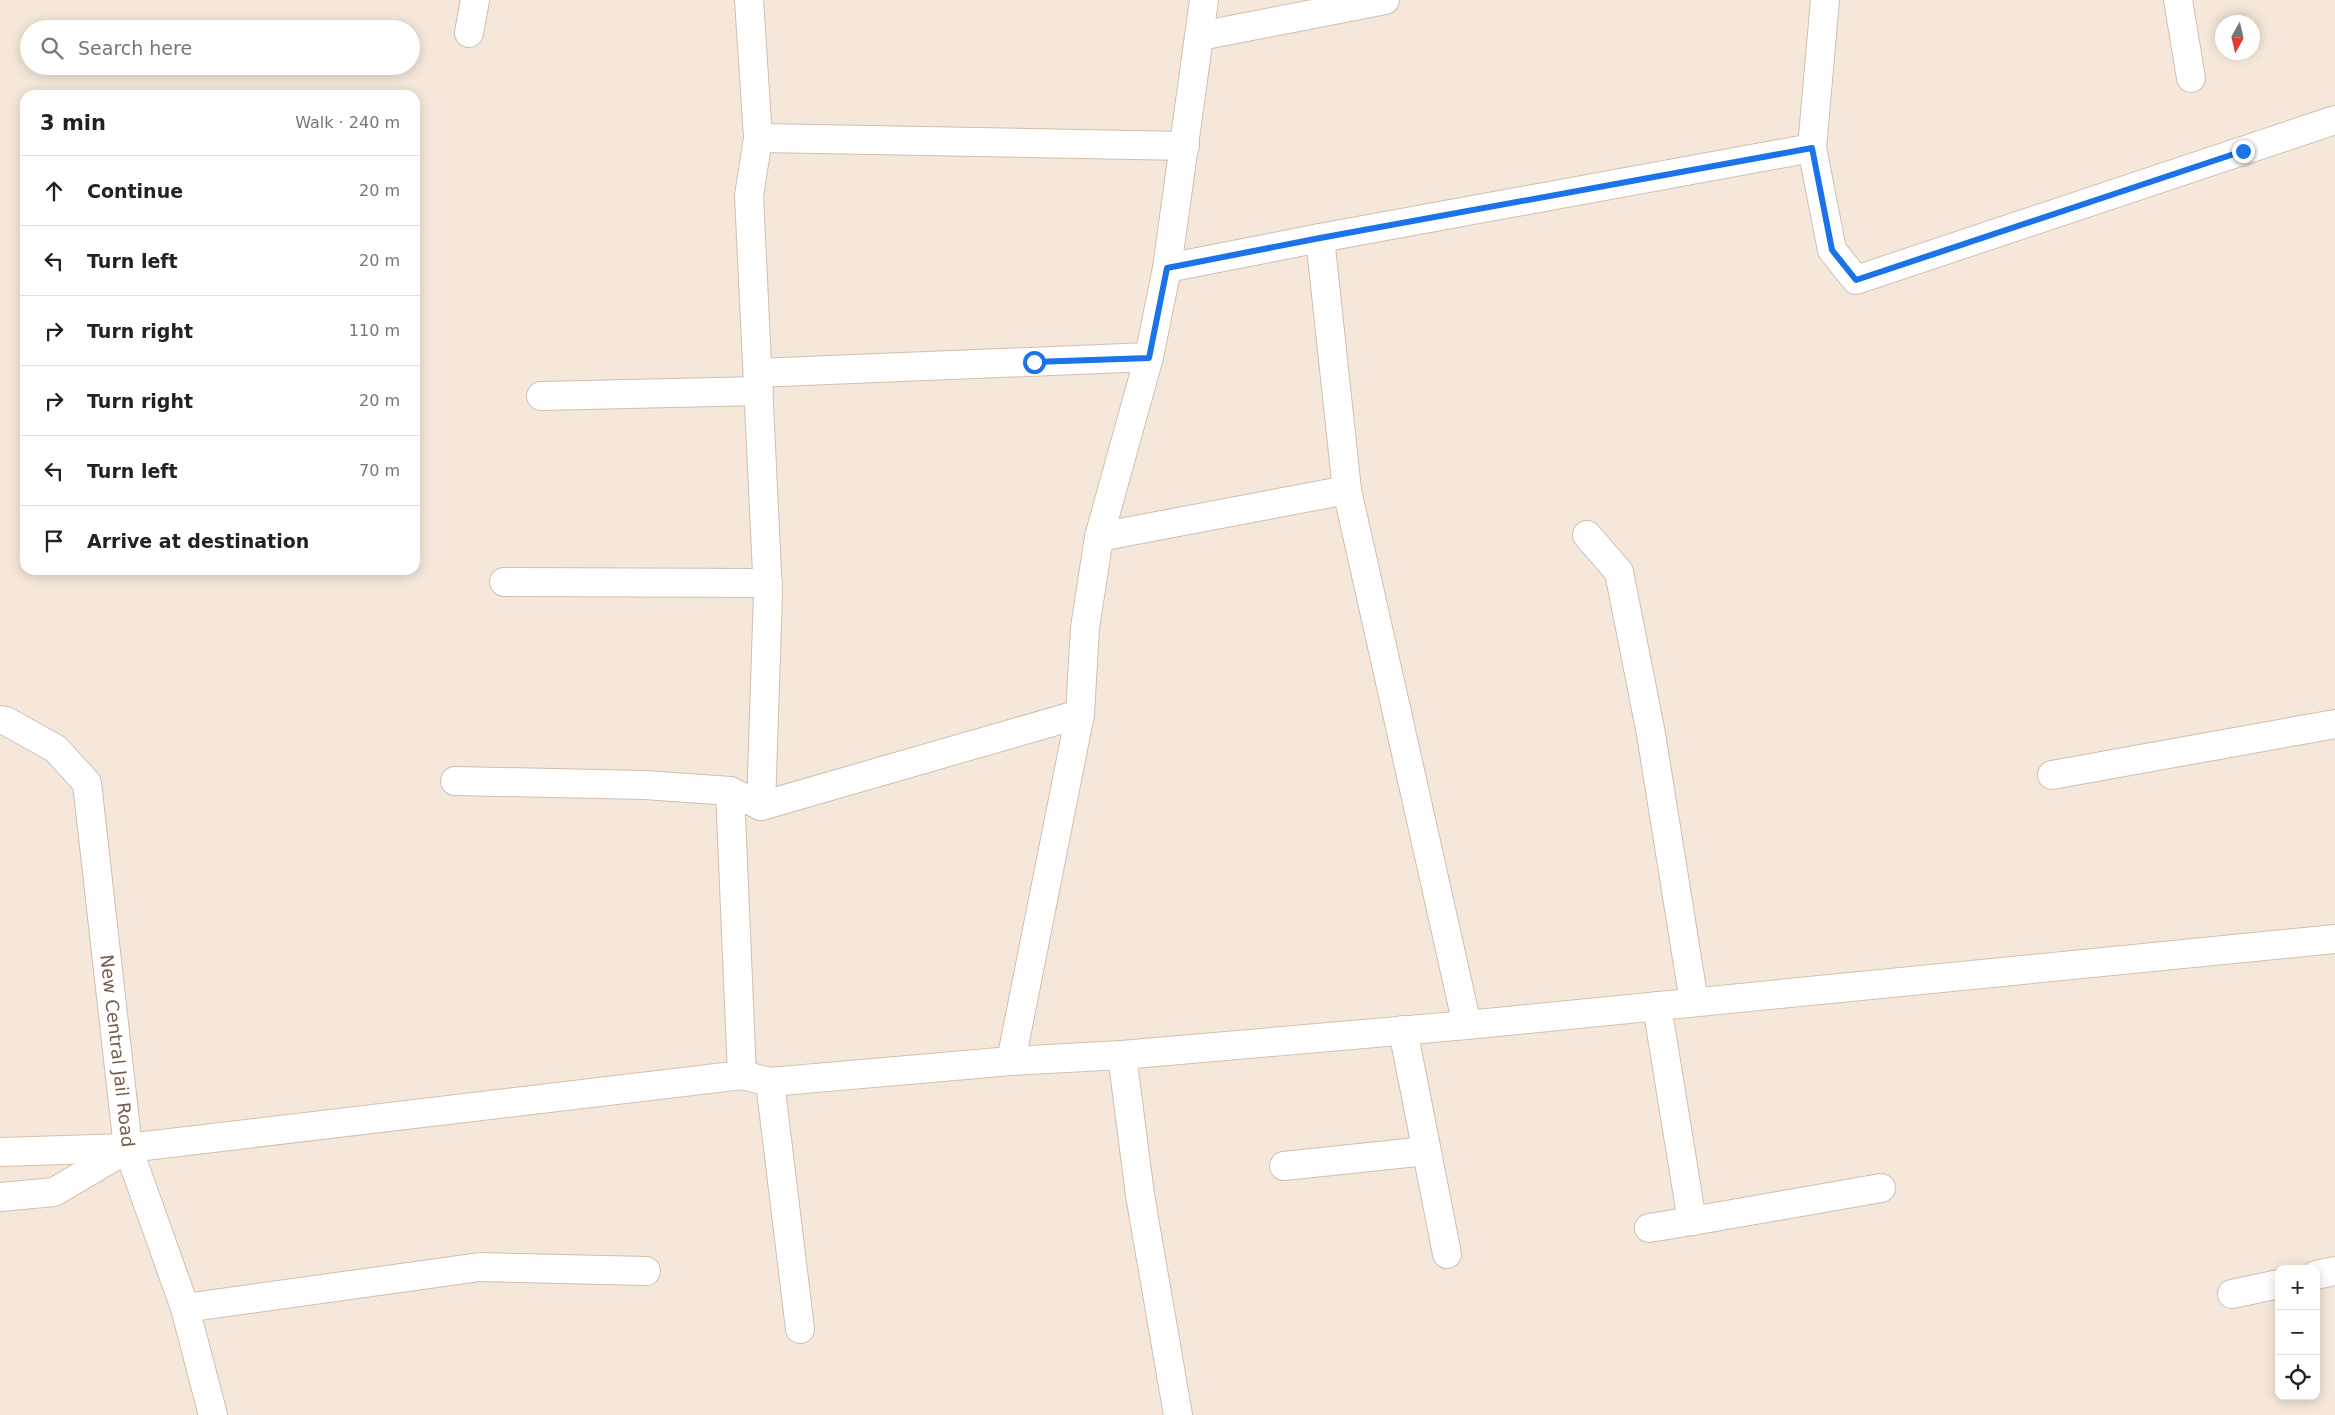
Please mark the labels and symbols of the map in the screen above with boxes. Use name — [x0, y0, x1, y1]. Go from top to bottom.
north arrow — [2215, 15, 2260, 60]
route end — [2232, 140, 2255, 163]
route start — [1023, 351, 1046, 374]
street label: New Central Jail Road — [96, 953, 139, 1148]

